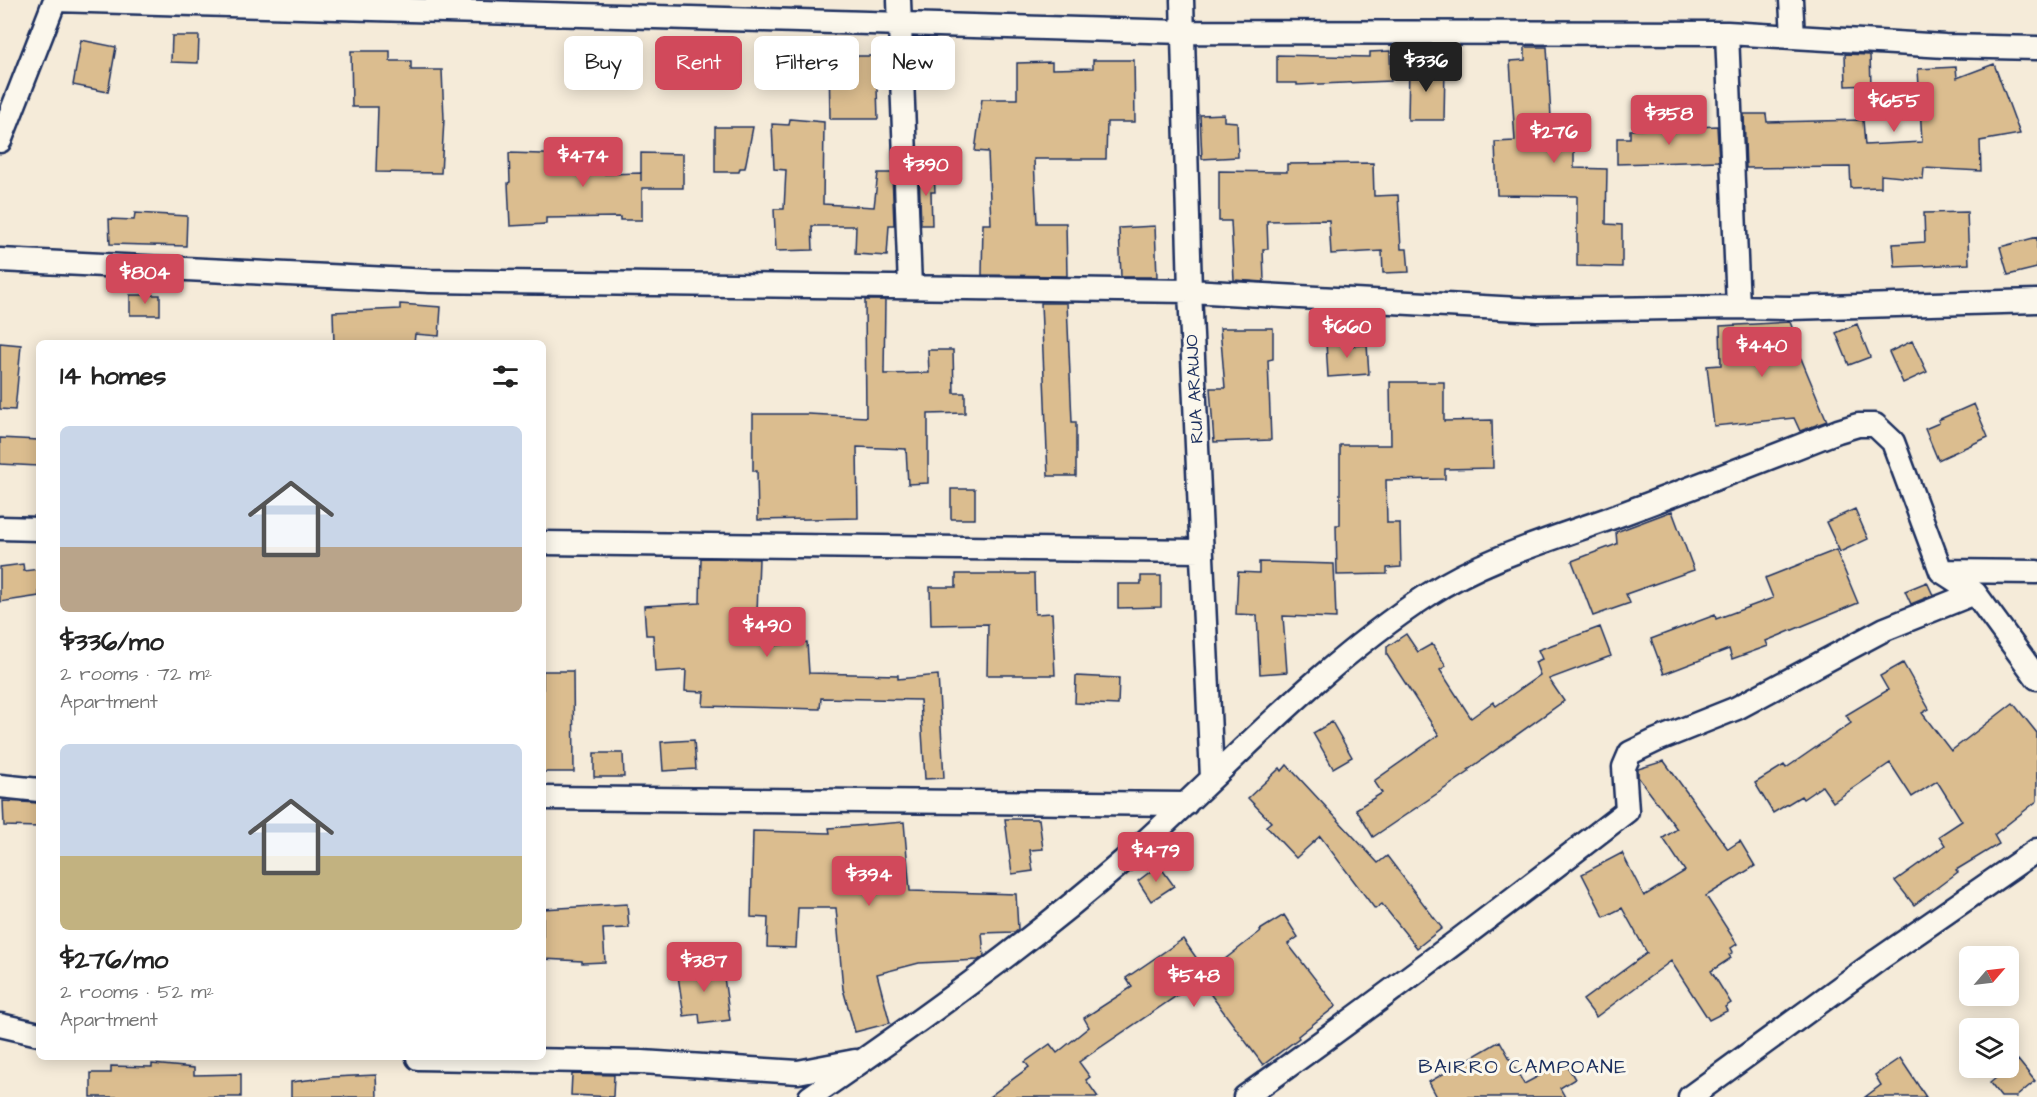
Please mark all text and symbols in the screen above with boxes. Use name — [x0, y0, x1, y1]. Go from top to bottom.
chip: Buy — [564, 36, 643, 90]
chip: Rent — [655, 36, 742, 90]
chip: Filters — [754, 36, 859, 90]
chip: New — [871, 36, 955, 90]
pin: $336 — [1390, 42, 1462, 93]
text: $336 — [1404, 47, 1448, 75]
pin: $655 — [1858, 82, 1930, 133]
text: $655 — [1868, 87, 1920, 115]
pin: $358 — [1633, 95, 1705, 146]
text: $358 — [1645, 100, 1693, 128]
pin: $276 — [1518, 113, 1590, 164]
text: $276 — [1530, 118, 1578, 146]
pin: $474 — [547, 137, 619, 188]
text: $474 — [558, 142, 608, 170]
pin: $390 — [890, 146, 962, 197]
text: $390 — [903, 151, 949, 179]
pin: $804 — [109, 254, 181, 305]
text: $804 — [120, 259, 170, 287]
pin: $660 — [1311, 308, 1383, 359]
text: $660 — [1323, 313, 1371, 341]
pin: $440 — [1726, 327, 1798, 378]
text: $440 — [1737, 332, 1787, 360]
street label: RUA ARAUJO — [1179, 334, 1210, 444]
text: 14 homes — [60, 358, 166, 394]
icon: filters — [489, 360, 522, 393]
icon: home — [237, 465, 345, 573]
pin: $490 — [731, 607, 803, 658]
text: $490 — [743, 612, 791, 640]
text: $336/mo — [60, 624, 164, 660]
text: 2 rooms · 72 m² — [60, 660, 212, 688]
text: Apartment — [60, 688, 158, 716]
icon: home — [237, 783, 345, 891]
pin: $479 — [1120, 832, 1192, 883]
text: $479 — [1132, 837, 1180, 865]
pin: $394 — [833, 856, 905, 907]
text: $394 — [846, 861, 892, 889]
text: $276/mo — [60, 942, 168, 978]
pin: $387 — [668, 942, 740, 993]
north arrow — [1959, 946, 2019, 1006]
map controls — [1959, 946, 2019, 1078]
text: $387 — [681, 947, 727, 975]
pin: $548 — [1158, 957, 1230, 1008]
text: $548 — [1168, 962, 1220, 990]
text: 2 rooms · 52 m² — [60, 978, 214, 1006]
text: Apartment — [60, 1006, 158, 1034]
button: layers — [1959, 1018, 2019, 1078]
district label: BAIRRO CAMPOANE — [1418, 1053, 1628, 1081]

